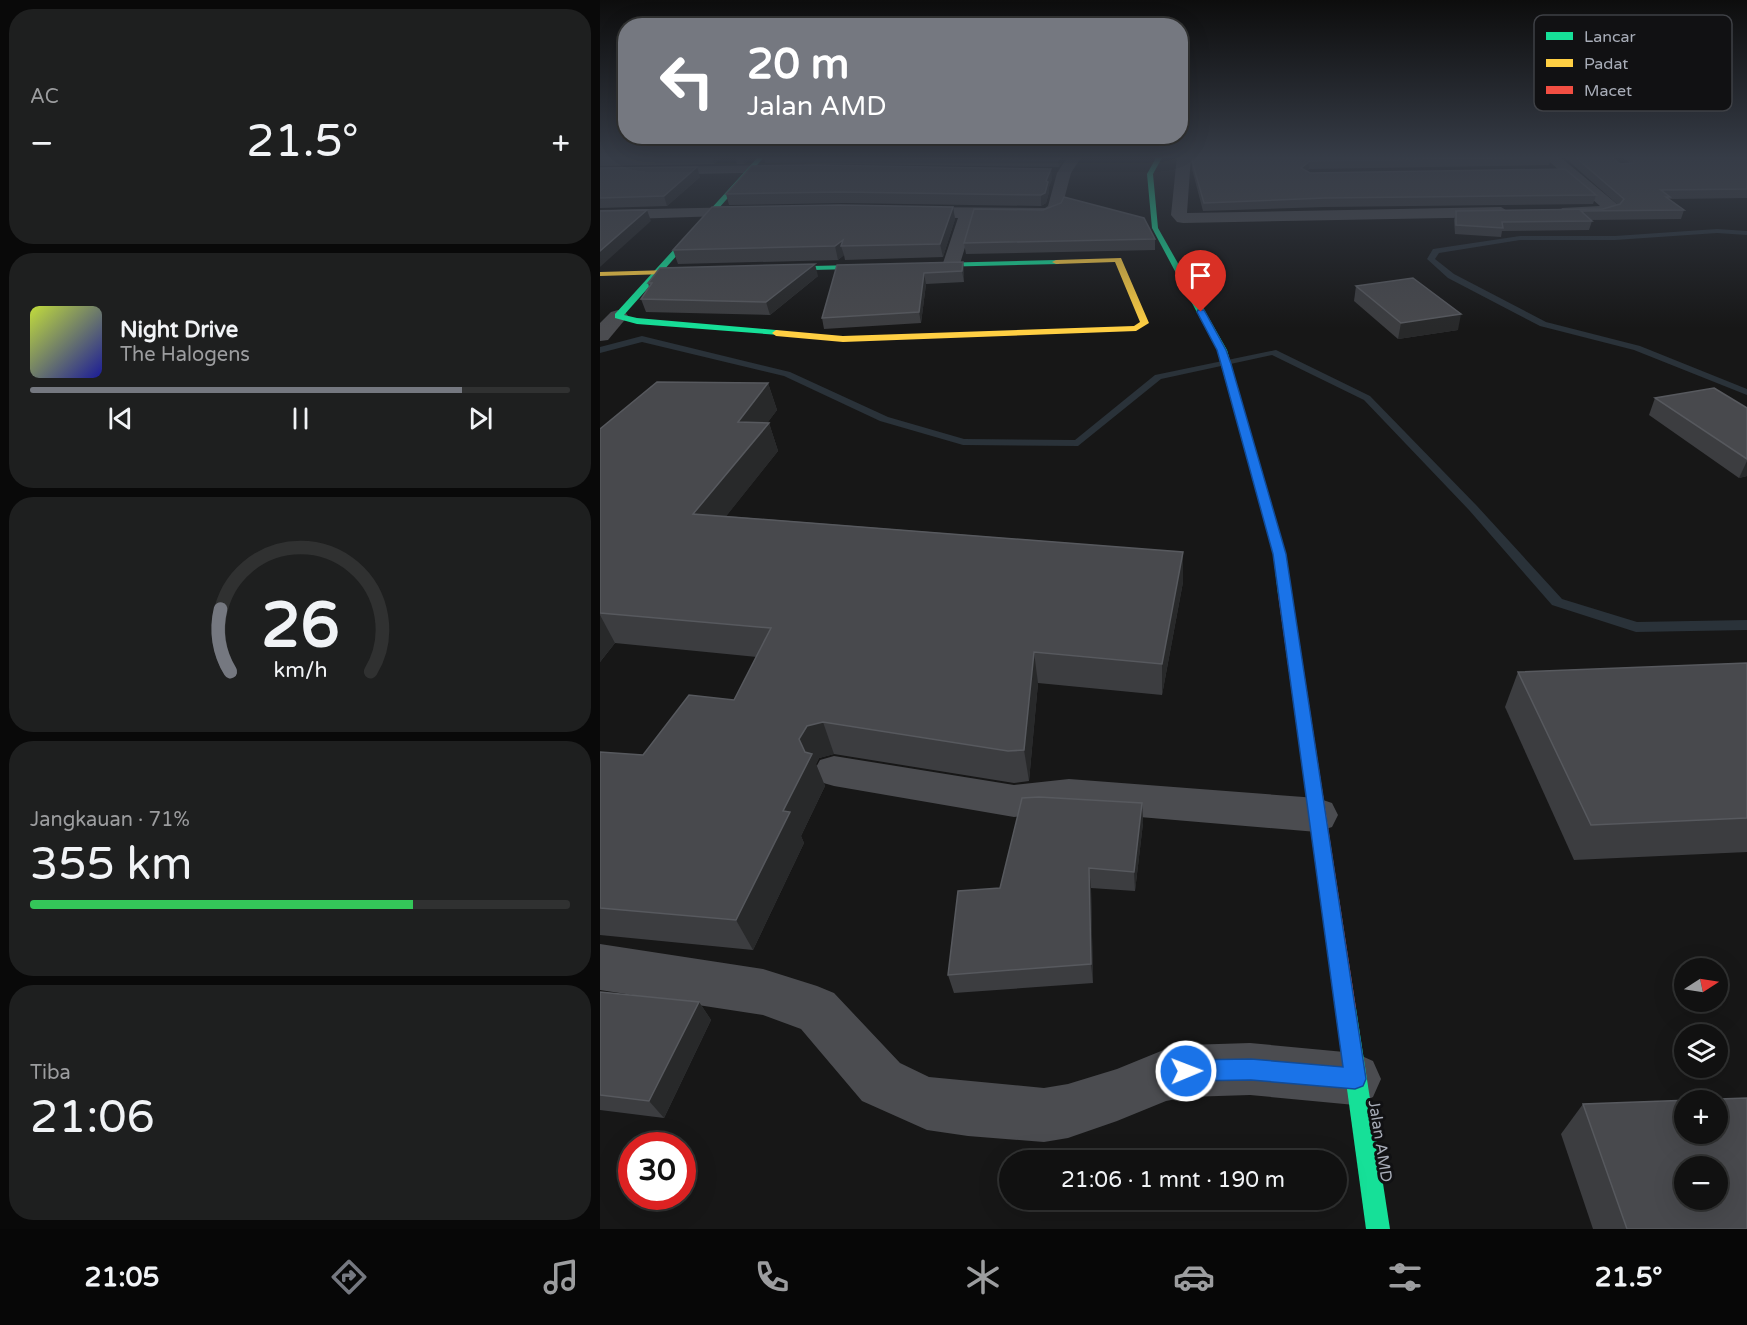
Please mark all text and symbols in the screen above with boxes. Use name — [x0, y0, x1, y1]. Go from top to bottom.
legend — [1534, 15, 1732, 111]
text: Lancar — [1584, 27, 1636, 47]
text: 20 m — [747, 39, 849, 90]
icon: left — [648, 42, 726, 120]
text: Padat — [1584, 54, 1628, 74]
text: Macet — [1584, 81, 1632, 101]
text: AC — [30, 85, 59, 109]
text: Jalan AMD — [747, 90, 887, 123]
text: 21.5° — [246, 115, 359, 169]
text: − — [30, 124, 54, 163]
text: + — [551, 124, 570, 163]
pin — [1175, 250, 1226, 312]
icon: arrive — [1184, 259, 1217, 292]
text: Night Drive — [120, 317, 238, 343]
text: The Halogens — [120, 343, 250, 367]
icon: previous — [104, 402, 137, 435]
icon: pause — [284, 402, 317, 435]
icon: next — [464, 402, 497, 435]
text: 26 — [261, 589, 339, 664]
text: km/h — [273, 657, 327, 683]
text: Jangkauan · 71% — [30, 808, 190, 832]
text: 355 km — [30, 838, 192, 892]
north arrow — [1674, 958, 1728, 1012]
map controls — [1674, 958, 1728, 1210]
button: layers — [1674, 1024, 1728, 1078]
position arrow — [1154, 1039, 1218, 1103]
text: Tiba — [30, 1061, 71, 1085]
button: + — [1674, 1090, 1728, 1144]
text: 21:06 — [30, 1091, 155, 1145]
street label: Jalan AMD — [1364, 1099, 1396, 1184]
speed limit sign: 30 — [618, 1132, 696, 1210]
button: − — [1674, 1156, 1728, 1210]
text: 21:06 · 1 mnt · 190 m — [1061, 1167, 1285, 1193]
icon: directions — [328, 1256, 370, 1298]
icon: music — [540, 1256, 582, 1298]
icon: phone — [751, 1256, 793, 1298]
icon: climate — [962, 1256, 1004, 1298]
icon: car — [1173, 1256, 1215, 1298]
icon: filters — [1384, 1256, 1426, 1298]
text: 21:05 — [85, 1261, 159, 1294]
text: 21.5° — [1595, 1261, 1662, 1294]

